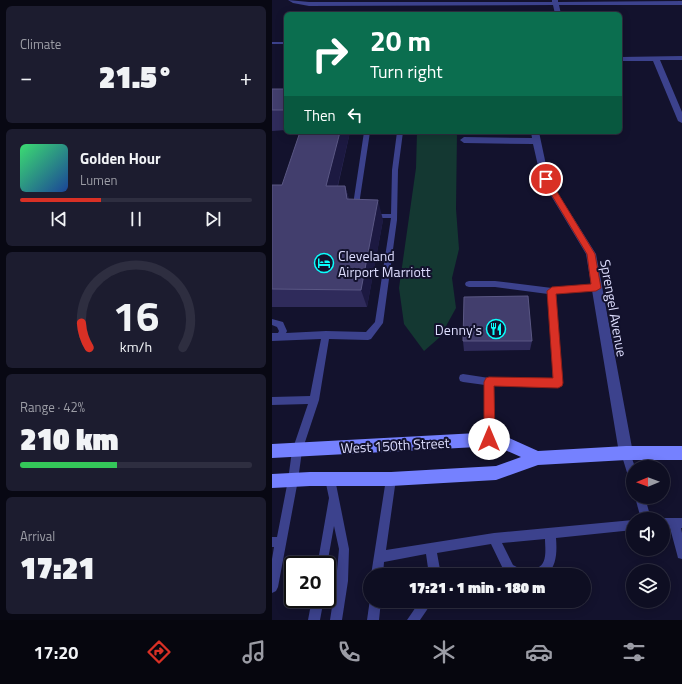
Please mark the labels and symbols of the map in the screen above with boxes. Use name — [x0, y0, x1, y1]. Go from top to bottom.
pin — [529, 162, 563, 196]
place label: Cleveland Airport Marriott — [338, 245, 431, 282]
hotel icon: Cleveland Airport Marriott — [313, 252, 335, 274]
street label: Sprengel Avenue — [595, 258, 633, 358]
restaurant icon: Denny's — [485, 318, 507, 340]
place label: Denny's — [435, 319, 482, 340]
position arrow — [468, 418, 510, 460]
street label: West 150th Street — [340, 432, 450, 458]
north arrow — [626, 460, 670, 504]
speed limit sign: 20 — [284, 556, 336, 608]

